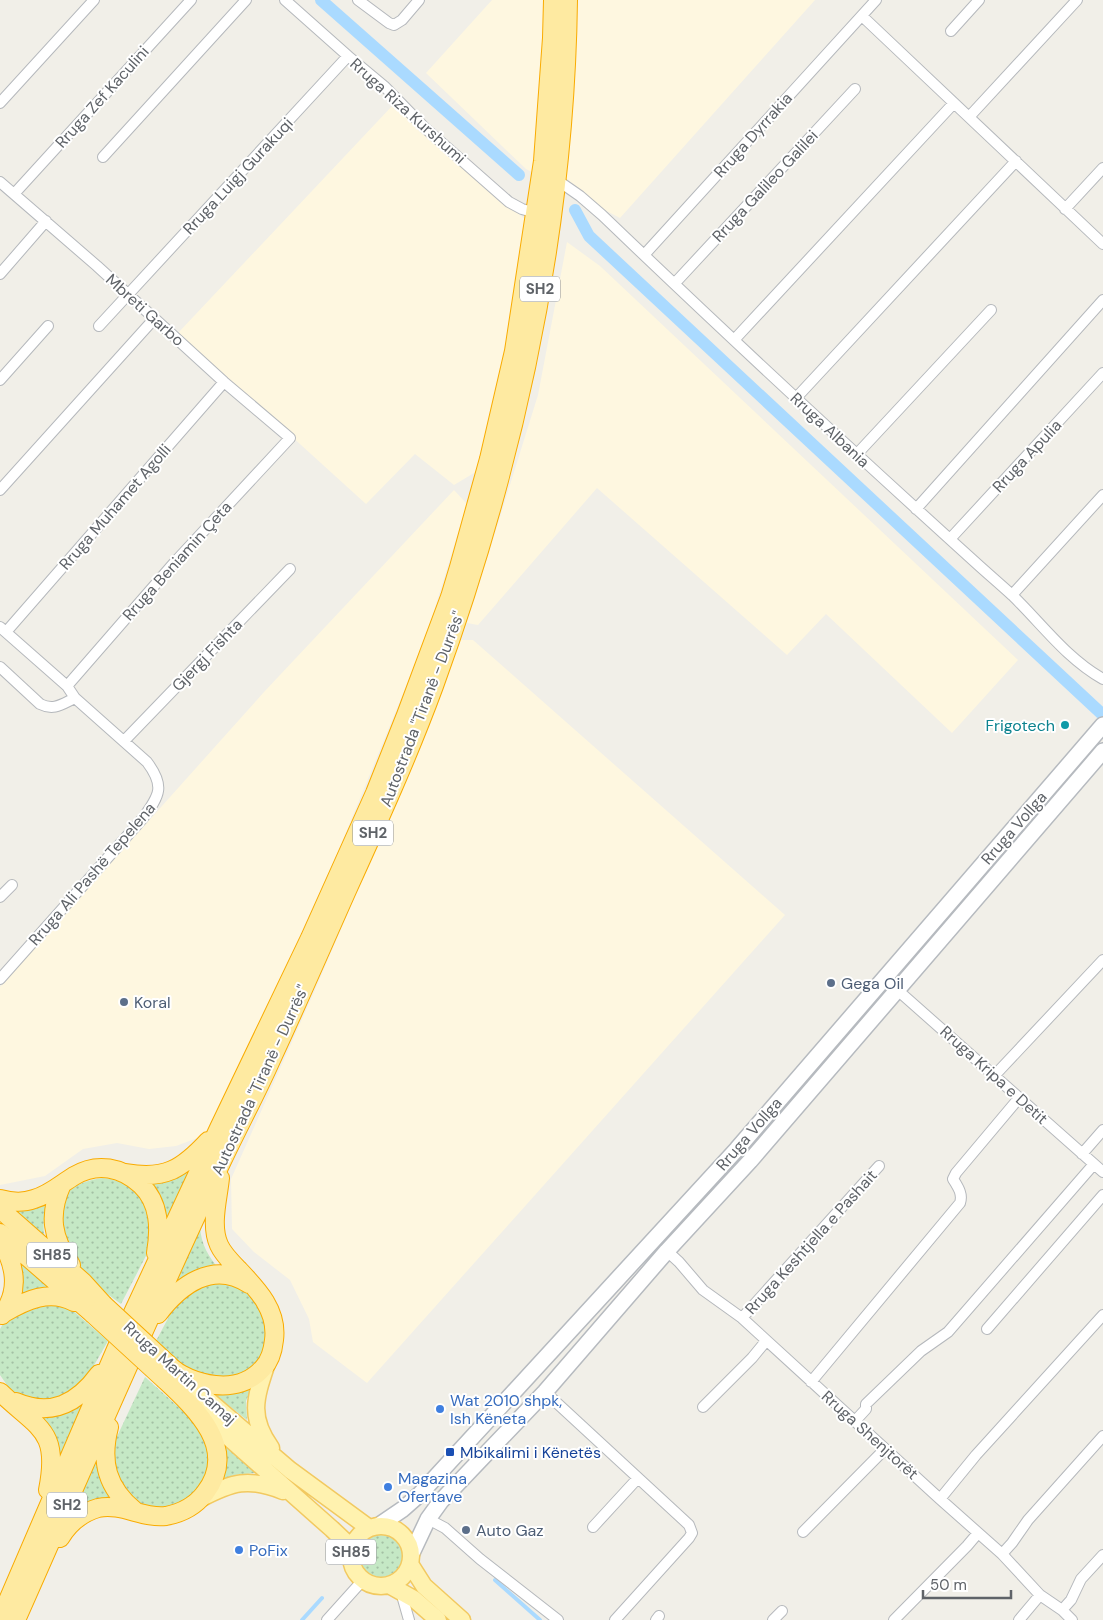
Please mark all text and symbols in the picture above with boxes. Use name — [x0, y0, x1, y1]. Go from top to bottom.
street label: Rruga Zef Kaculini — [51, 42, 153, 152]
street label: Rruga Riza Kurshumi — [346, 53, 470, 169]
street label: Rruga Dyrrakia — [709, 88, 797, 182]
street label: Rruga Luigj Gurakuqi — [178, 113, 298, 239]
street label: Rruga Galileo Galilei — [708, 126, 822, 246]
street label: Mbreti Garbo — [101, 269, 189, 351]
road number: SH2 — [520, 276, 560, 302]
street label: Rruga Albania — [786, 388, 874, 472]
street label: Rruga Apulia — [988, 415, 1066, 497]
street label: Rruga Muhamet Agolli — [54, 440, 176, 574]
street label: Rruga Beniamin Çeta — [118, 497, 236, 625]
street label: Autostrada "Tiranë - Durrës" — [375, 608, 469, 810]
street label: Gjergj Fishta — [167, 614, 247, 696]
place label: Frigotech — [985, 715, 1055, 736]
marker: Frigotech — [1059, 719, 1071, 731]
street label: Rruga Vollga — [976, 787, 1052, 869]
street label: Rruga Ali Pashë Tepelena — [24, 798, 160, 950]
road number: SH2 — [353, 820, 393, 846]
place label: Gega Oil — [841, 973, 904, 994]
marker: Gega Oil — [825, 977, 837, 989]
street label: Autostrada "Tiranë - Durrës" — [207, 981, 314, 1179]
place label: Koral — [134, 992, 171, 1013]
marker: Koral — [118, 996, 130, 1008]
street label: Rruga Kripa e Detit — [936, 1021, 1052, 1129]
street label: Rruga Vollga — [711, 1093, 787, 1175]
street label: Rruga Keshtjella e Pashait — [740, 1165, 882, 1319]
road number: SH85 — [27, 1242, 77, 1268]
street label: Rruga Martin Camaj — [119, 1317, 241, 1429]
street label: Rruga Shenjtorët — [817, 1386, 923, 1484]
place label: Wat 2010 shpk, Ish Këneta — [450, 1390, 562, 1429]
marker: Wat 2010 shpk, Ish Këneta — [434, 1403, 446, 1415]
place label: Mbikalimi i Kënetës — [460, 1442, 601, 1463]
marker: Mbikalimi i Kënetës — [444, 1446, 456, 1458]
place label: Magazina Ofertave — [398, 1468, 467, 1507]
marker: Magazina Ofertave — [382, 1481, 394, 1493]
road number: SH2 — [47, 1492, 87, 1518]
place label: Auto Gaz — [476, 1520, 544, 1541]
marker: Auto Gaz — [460, 1524, 472, 1536]
place label: PoFix — [249, 1540, 288, 1561]
road number: SH85 — [326, 1540, 376, 1564]
marker: PoFix — [233, 1544, 245, 1556]
scale bar — [923, 1568, 1010, 1600]
text: 50 m — [930, 1575, 967, 1595]

